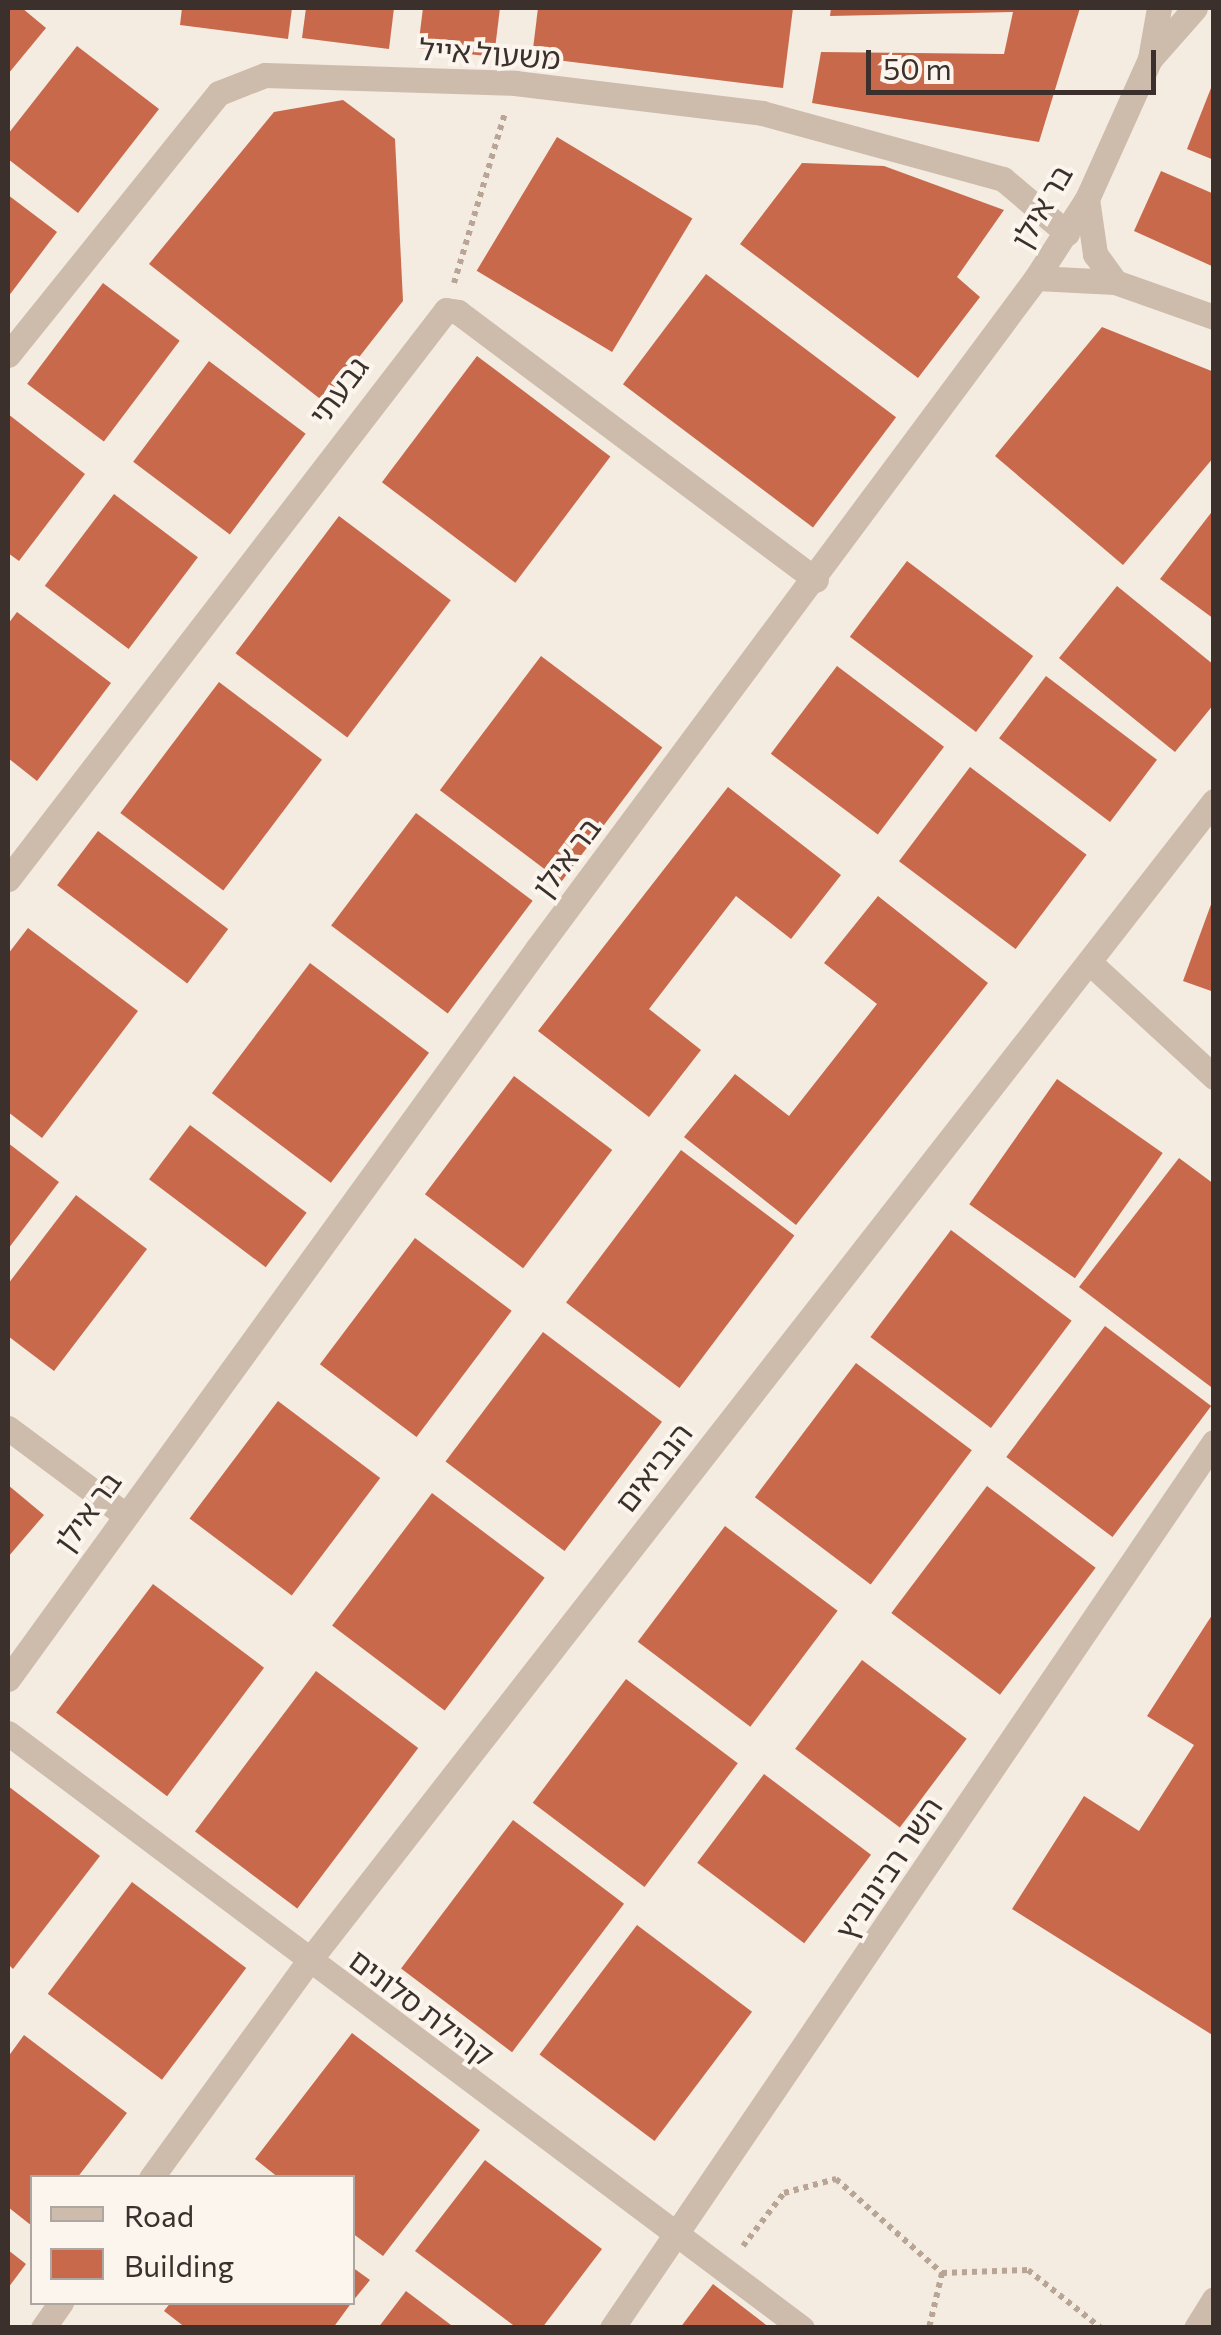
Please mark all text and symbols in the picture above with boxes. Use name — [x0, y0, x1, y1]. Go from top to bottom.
street label: משעול אייל — [418, 30, 562, 76]
scale bar — [871, 30, 1161, 92]
text: 50 m — [883, 49, 952, 86]
street label: בר אילן — [1003, 158, 1079, 254]
street label: גבעתי — [301, 349, 375, 431]
street label: בר אילן — [524, 810, 608, 904]
street label: הנביאים — [607, 1415, 699, 1519]
street label: בר אילן — [46, 1464, 128, 1558]
street label: השר רבינוביץ — [827, 1790, 949, 1946]
street label: קהילת סלונים — [343, 1941, 501, 2073]
legend — [30, 2175, 355, 2305]
text: Road — [124, 2196, 194, 2233]
text: Building — [124, 2246, 234, 2283]

